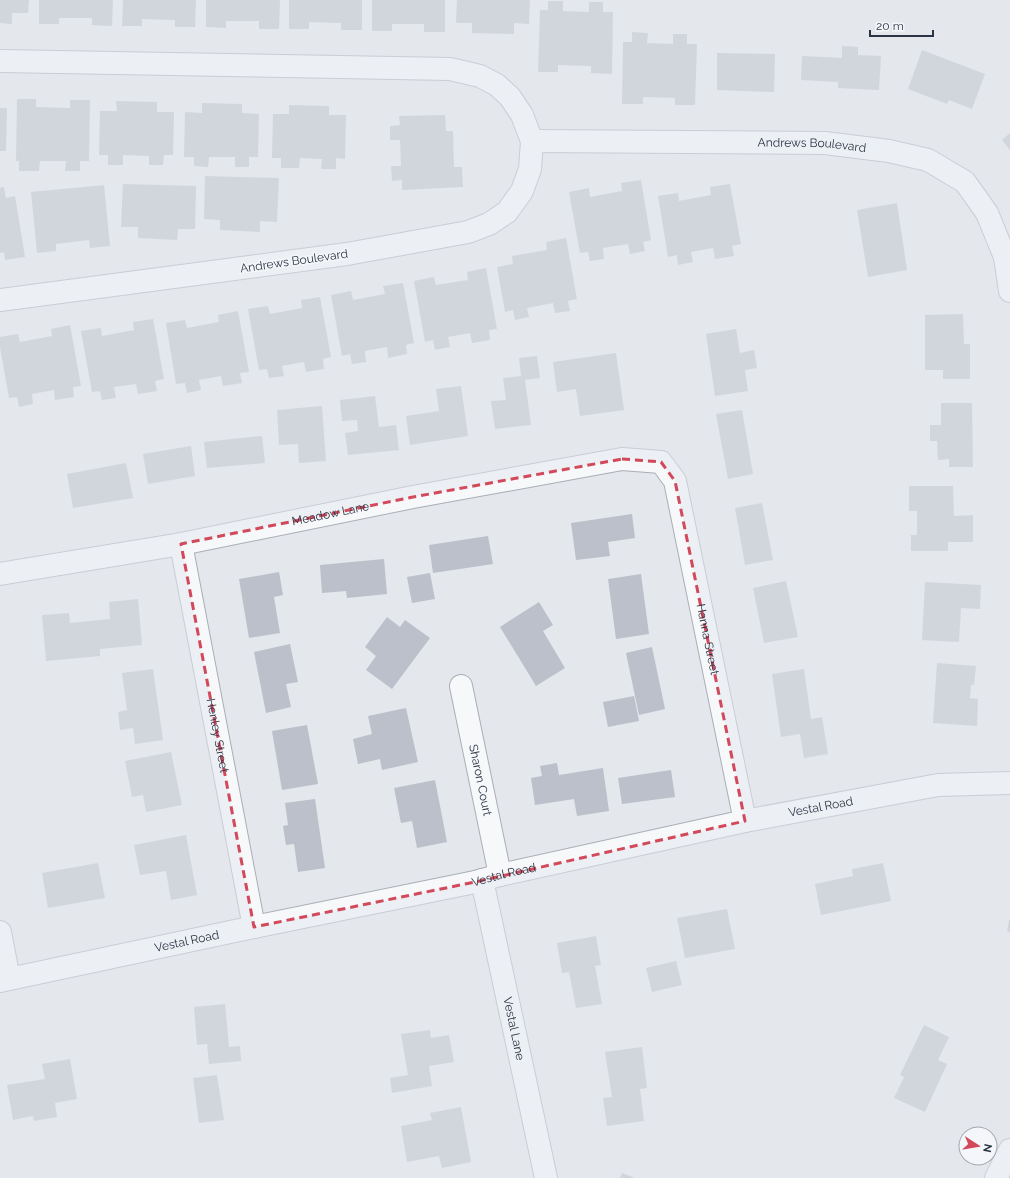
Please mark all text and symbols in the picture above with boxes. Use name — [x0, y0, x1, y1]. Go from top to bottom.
scale bar — [870, 12, 933, 38]
text: 20 m — [876, 19, 904, 33]
street label: Andrews Boulevard — [758, 136, 867, 155]
street label: Andrews Boulevard — [239, 247, 349, 275]
street label: Meadow Lane — [291, 499, 370, 528]
street label: Hanna Street — [693, 603, 722, 676]
street label: Henley Street — [204, 697, 231, 774]
street label: Sharon Court — [466, 743, 495, 817]
street label: Vestal Road — [787, 794, 854, 820]
street label: Vestal Road — [470, 860, 537, 890]
street label: Vestal Road — [153, 928, 220, 955]
street label: Vestal Lane — [500, 996, 528, 1062]
north arrow — [958, 1126, 998, 1166]
text: N — [980, 1143, 995, 1153]

